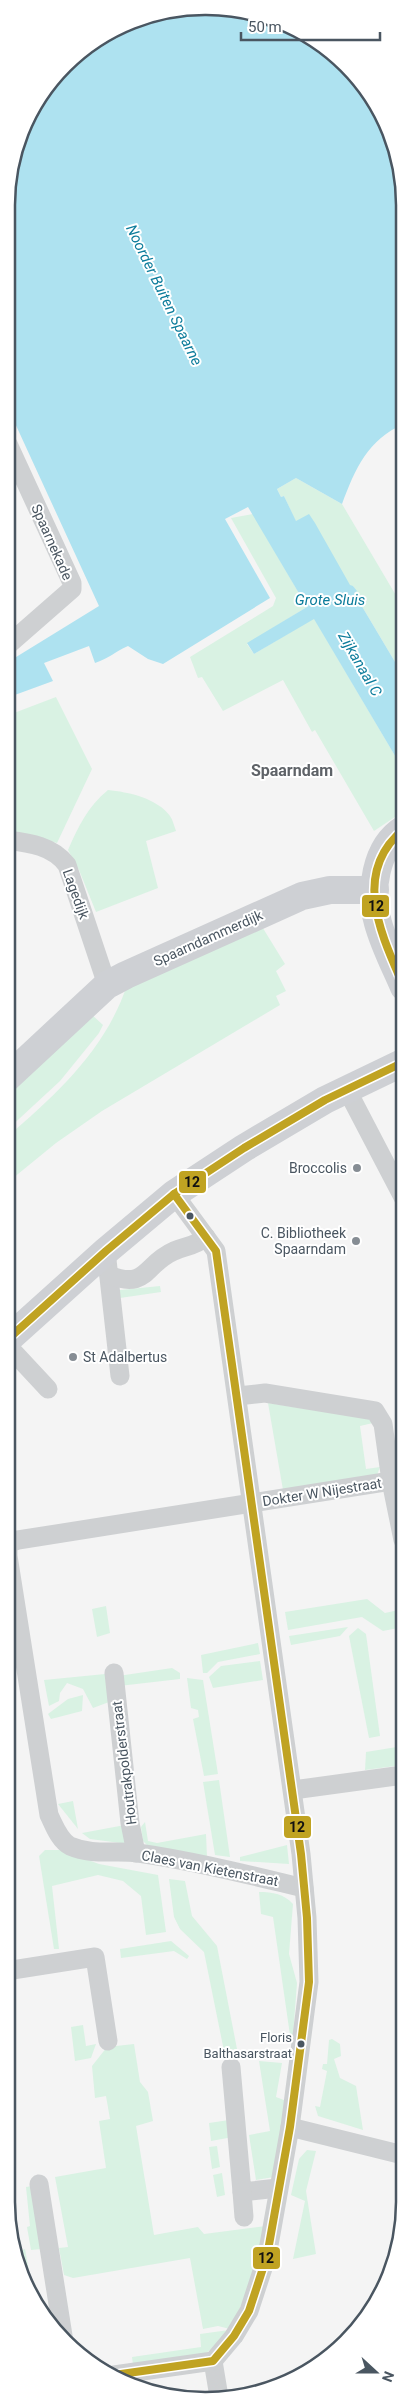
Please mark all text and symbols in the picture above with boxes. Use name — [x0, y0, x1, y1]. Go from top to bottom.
scale bar — [241, 10, 380, 42]
text: 50 m — [248, 18, 282, 36]
water label: Noorder Buiten Spaarne — [122, 222, 206, 369]
street label: Spaarnekade — [28, 502, 76, 582]
water label: Grote Sluis — [295, 591, 365, 609]
water label: Zijkanaal C — [334, 628, 386, 700]
district label: Spaarndam — [251, 761, 333, 780]
street label: Lagedijk — [60, 867, 93, 922]
line badge: 12 — [361, 894, 390, 918]
text: 12 — [368, 898, 384, 914]
street label: Spaarndammerdijk — [151, 906, 266, 969]
place label: Broccolis — [289, 1160, 347, 1176]
marker: Broccolis — [351, 1162, 363, 1174]
line badge: 12 — [178, 1170, 207, 1194]
text: 12 — [184, 1174, 200, 1190]
unlabelled marker — [185, 1211, 195, 1221]
place label: C. Bibliotheek Spaarndam — [261, 1225, 347, 1257]
marker: C. Bibliotheek Spaarndam — [350, 1235, 362, 1247]
place label: St Adalbertus — [83, 1349, 167, 1365]
marker: St Adalbertus — [67, 1351, 79, 1363]
street label: Dokter W Nijestraat — [261, 1475, 383, 1509]
street label: Houtrakpolderstraat — [108, 1700, 140, 1826]
line badge: 12 — [283, 1815, 312, 1839]
text: 12 — [289, 1819, 305, 1835]
street label: Claes van Kietenstraat — [140, 1847, 280, 1889]
place label: Floris Balthasarstraat — [203, 2030, 292, 2061]
marker: Floris Balthasarstraat — [296, 2039, 306, 2049]
line badge: 12 — [252, 2246, 281, 2270]
text: 12 — [258, 2250, 274, 2266]
north arrow — [351, 2347, 401, 2397]
text: N — [379, 2369, 397, 2384]

